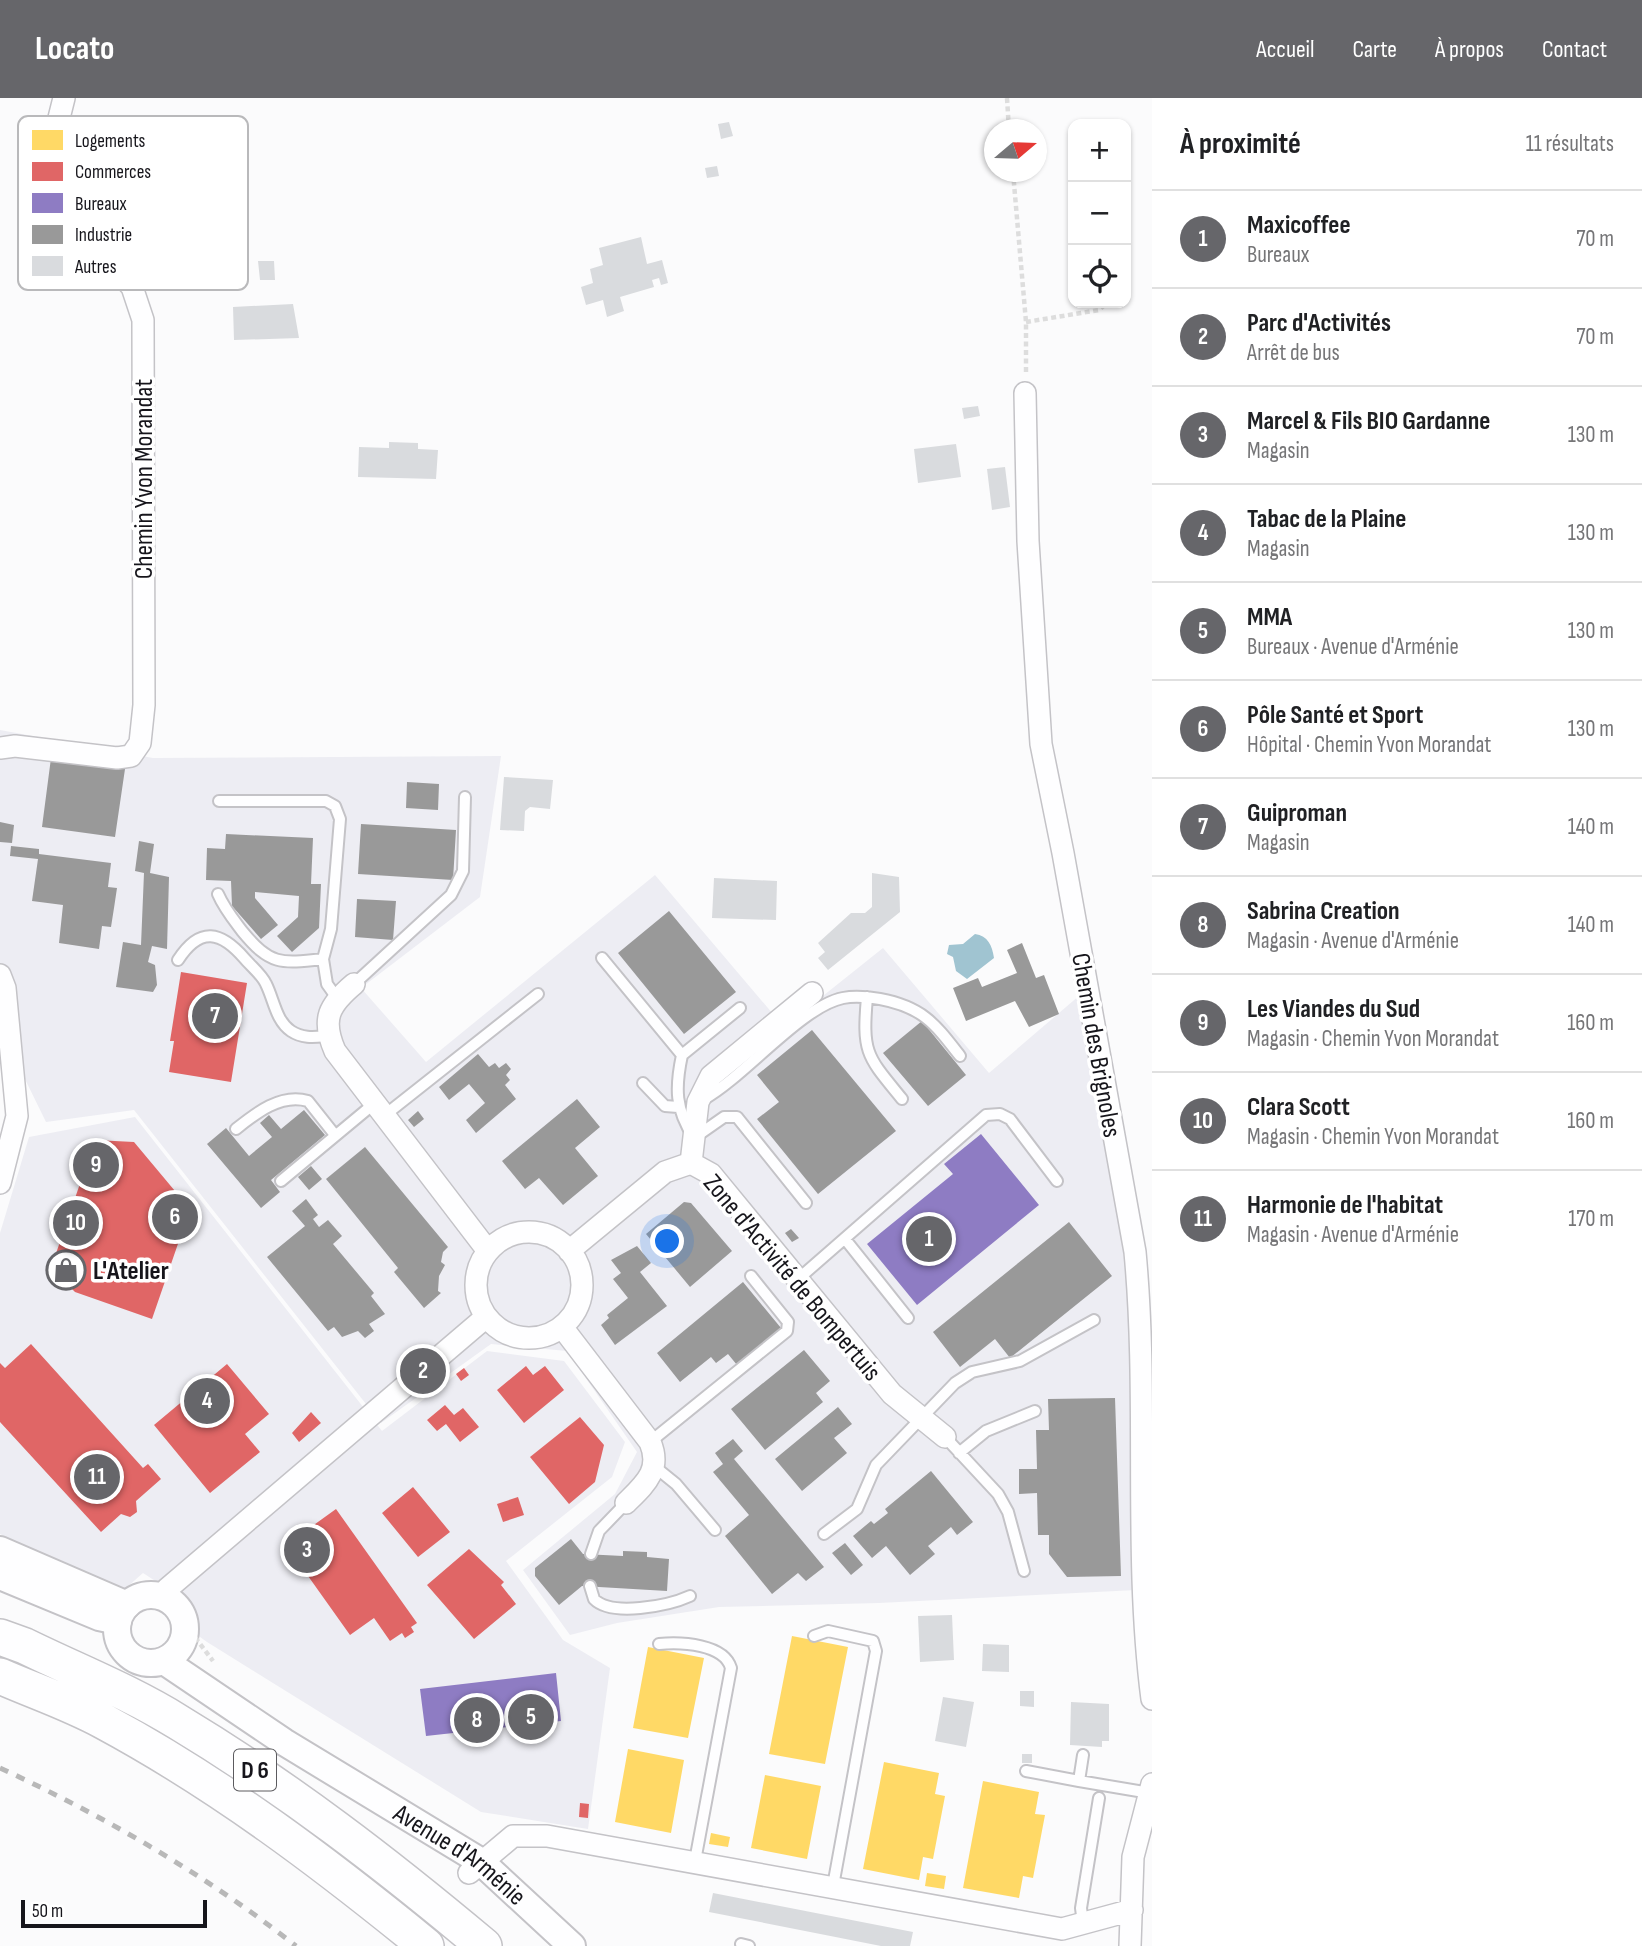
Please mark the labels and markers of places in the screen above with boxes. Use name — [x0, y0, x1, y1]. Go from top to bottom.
pin: 7 — [192, 990, 238, 1042]
pin: 9 — [73, 1139, 119, 1191]
pin: 6 — [152, 1191, 198, 1243]
pin: 10 — [53, 1197, 99, 1249]
pin: 1 — [906, 1213, 952, 1265]
shop icon: L'Atelier — [45, 1249, 87, 1291]
place label: L'Atelier — [93, 1256, 169, 1287]
pin: 2 — [400, 1345, 446, 1397]
pin: 4 — [184, 1375, 230, 1427]
pin: 11 — [74, 1451, 120, 1503]
pin: 3 — [284, 1524, 330, 1576]
pin: 5 — [508, 1691, 554, 1743]
pin: 8 — [454, 1694, 500, 1746]

